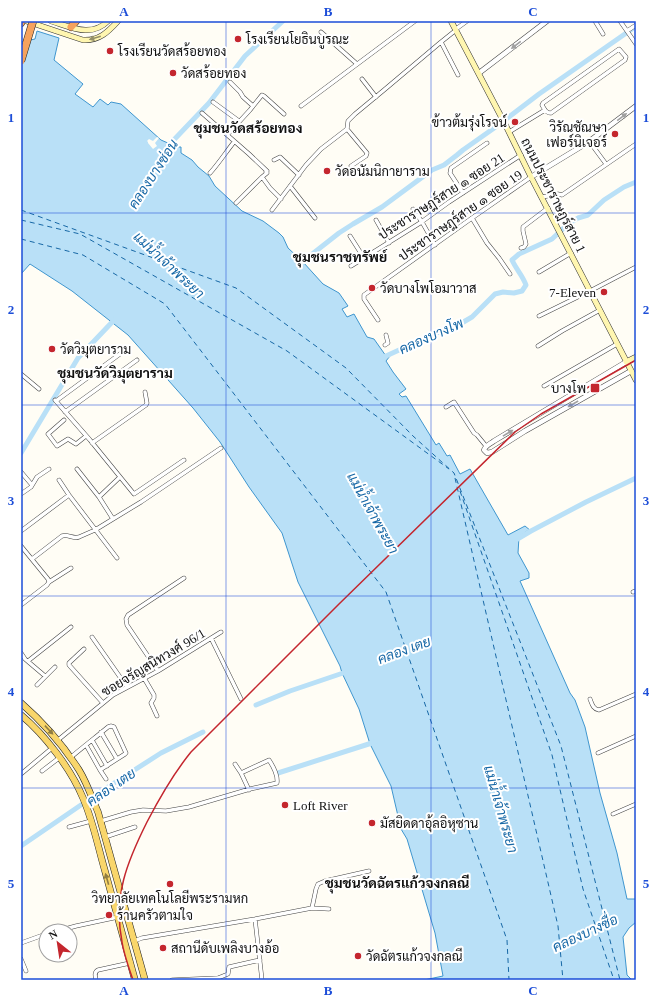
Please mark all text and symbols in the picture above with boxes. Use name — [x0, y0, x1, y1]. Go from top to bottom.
text: A — [119, 4, 129, 19]
text: B — [324, 4, 333, 19]
text: C — [528, 4, 538, 19]
place label: โรงเรียนโยธินบูรณะ — [245, 30, 349, 49]
marker: โรงเรียนโยธินบูรณะ — [233, 34, 243, 44]
one-way arrow — [88, 35, 100, 41]
one-way arrow — [510, 41, 521, 49]
place label: โรงเรียนวัดสร้อยทอง — [117, 42, 227, 59]
marker: โรงเรียนวัดสร้อยทอง — [105, 46, 115, 56]
place label: วัดสร้อยทอง — [181, 64, 246, 81]
marker: วัดสร้อยทอง — [168, 68, 178, 78]
text: 1 — [8, 110, 14, 125]
text: 1 — [643, 110, 649, 125]
one-way arrow — [617, 112, 628, 121]
place label: ข้าวต้มรุ่งโรจน์ — [432, 113, 507, 132]
marker: ข้าวต้มรุ่งโรจน์ — [510, 117, 520, 127]
place label: วิรัณชัณษา เฟอร์นิเจอร์ — [546, 119, 607, 150]
district label: ชุมชนวัดสร้อยทอง — [194, 120, 302, 139]
marker: วิรัณชัณษา เฟอร์นิเจอร์ — [610, 129, 620, 139]
street label: ถนนประชาราษฎร์สาย 1 — [517, 134, 591, 256]
water label: คลองบางซ่อน — [126, 137, 181, 212]
street label: ประชาราษฎร์สาย ๑ ซอย 21 — [374, 148, 508, 244]
place label: วัดอนัมนิกายาราม — [335, 163, 430, 179]
street label: ประชาราษฎร์สาย ๑ ซอย 19 — [394, 165, 526, 265]
marker: วัดอนัมนิกายาราม — [322, 166, 332, 176]
water label: แม่น้ำเจ้าพระยา — [130, 225, 210, 302]
district label: ชุมชนราชทรัพย์ — [293, 248, 388, 268]
place label: วัดบางโพโอมาวาส — [380, 280, 477, 296]
marker: วัดบางโพโอมาวาส — [367, 283, 377, 293]
place label: 7-Eleven — [549, 285, 597, 300]
marker: 7-Eleven — [599, 287, 609, 297]
text: 2 — [8, 302, 14, 317]
text: 2 — [643, 302, 649, 317]
water label: คลองบางโพ — [396, 315, 466, 357]
place label: วัดวิมุตยาราม — [60, 341, 131, 359]
marker: วัดวิมุตยาราม — [47, 344, 57, 354]
district label: ชุมชนวัดวิมุตยาราม — [57, 365, 173, 384]
place label: บางโพ — [551, 380, 586, 396]
marker: บางโพ — [589, 382, 601, 394]
one-way arrow — [567, 400, 578, 407]
one-way arrow — [502, 429, 514, 436]
water label: แม่น้ำเจ้าพระยา — [344, 468, 406, 557]
text: 3 — [8, 493, 15, 508]
text: 3 — [643, 493, 650, 508]
street label: ซอยจรัญสนิทวงศ์ 96/1 — [98, 624, 208, 700]
water label: คลอง เตย — [376, 634, 433, 667]
text: 4 — [8, 684, 15, 699]
text: 4 — [643, 684, 650, 699]
one-way arrow — [44, 725, 54, 735]
water label: แม่น้ำเจ้าพระยา — [481, 762, 525, 855]
water label: คลอง เตย — [84, 766, 138, 809]
place label: Loft River — [293, 798, 348, 813]
marker: Loft River — [280, 800, 290, 810]
place label: มัสยิดดาอุ้ลอิหุซาน — [380, 814, 478, 833]
marker: มัสยิดดาอุ้ลอิหุซาน — [367, 818, 377, 828]
one-way arrow — [104, 873, 110, 885]
district label: ชุมชนวัดฉัตรแก้วจงกลณี — [325, 874, 469, 894]
text: 5 — [8, 876, 15, 891]
text: 5 — [643, 876, 650, 891]
marker: วิทยาลัยเทคโนโลยีพระรามหก — [165, 879, 175, 889]
place label: วิทยาลัยเทคโนโลยีพระรามหก — [91, 889, 248, 906]
place label: ร้านครัวตามใจ — [117, 906, 193, 923]
water label: คลองบางซื่อ — [548, 907, 620, 955]
marker: ร้านครัวตามใจ — [104, 910, 114, 920]
north arrow — [38, 923, 78, 963]
text: N — [47, 927, 59, 942]
place label: สถานีดับเพลิงบางอ้อ — [171, 939, 279, 956]
marker: สถานีดับเพลิงบางอ้อ — [158, 943, 168, 953]
place label: วัดฉัตรแก้วจงกลณี — [366, 947, 463, 964]
marker: วัดฉัตรแก้วจงกลณี — [353, 951, 363, 961]
text: A — [119, 983, 129, 998]
text: B — [324, 983, 333, 998]
text: C — [528, 983, 538, 998]

